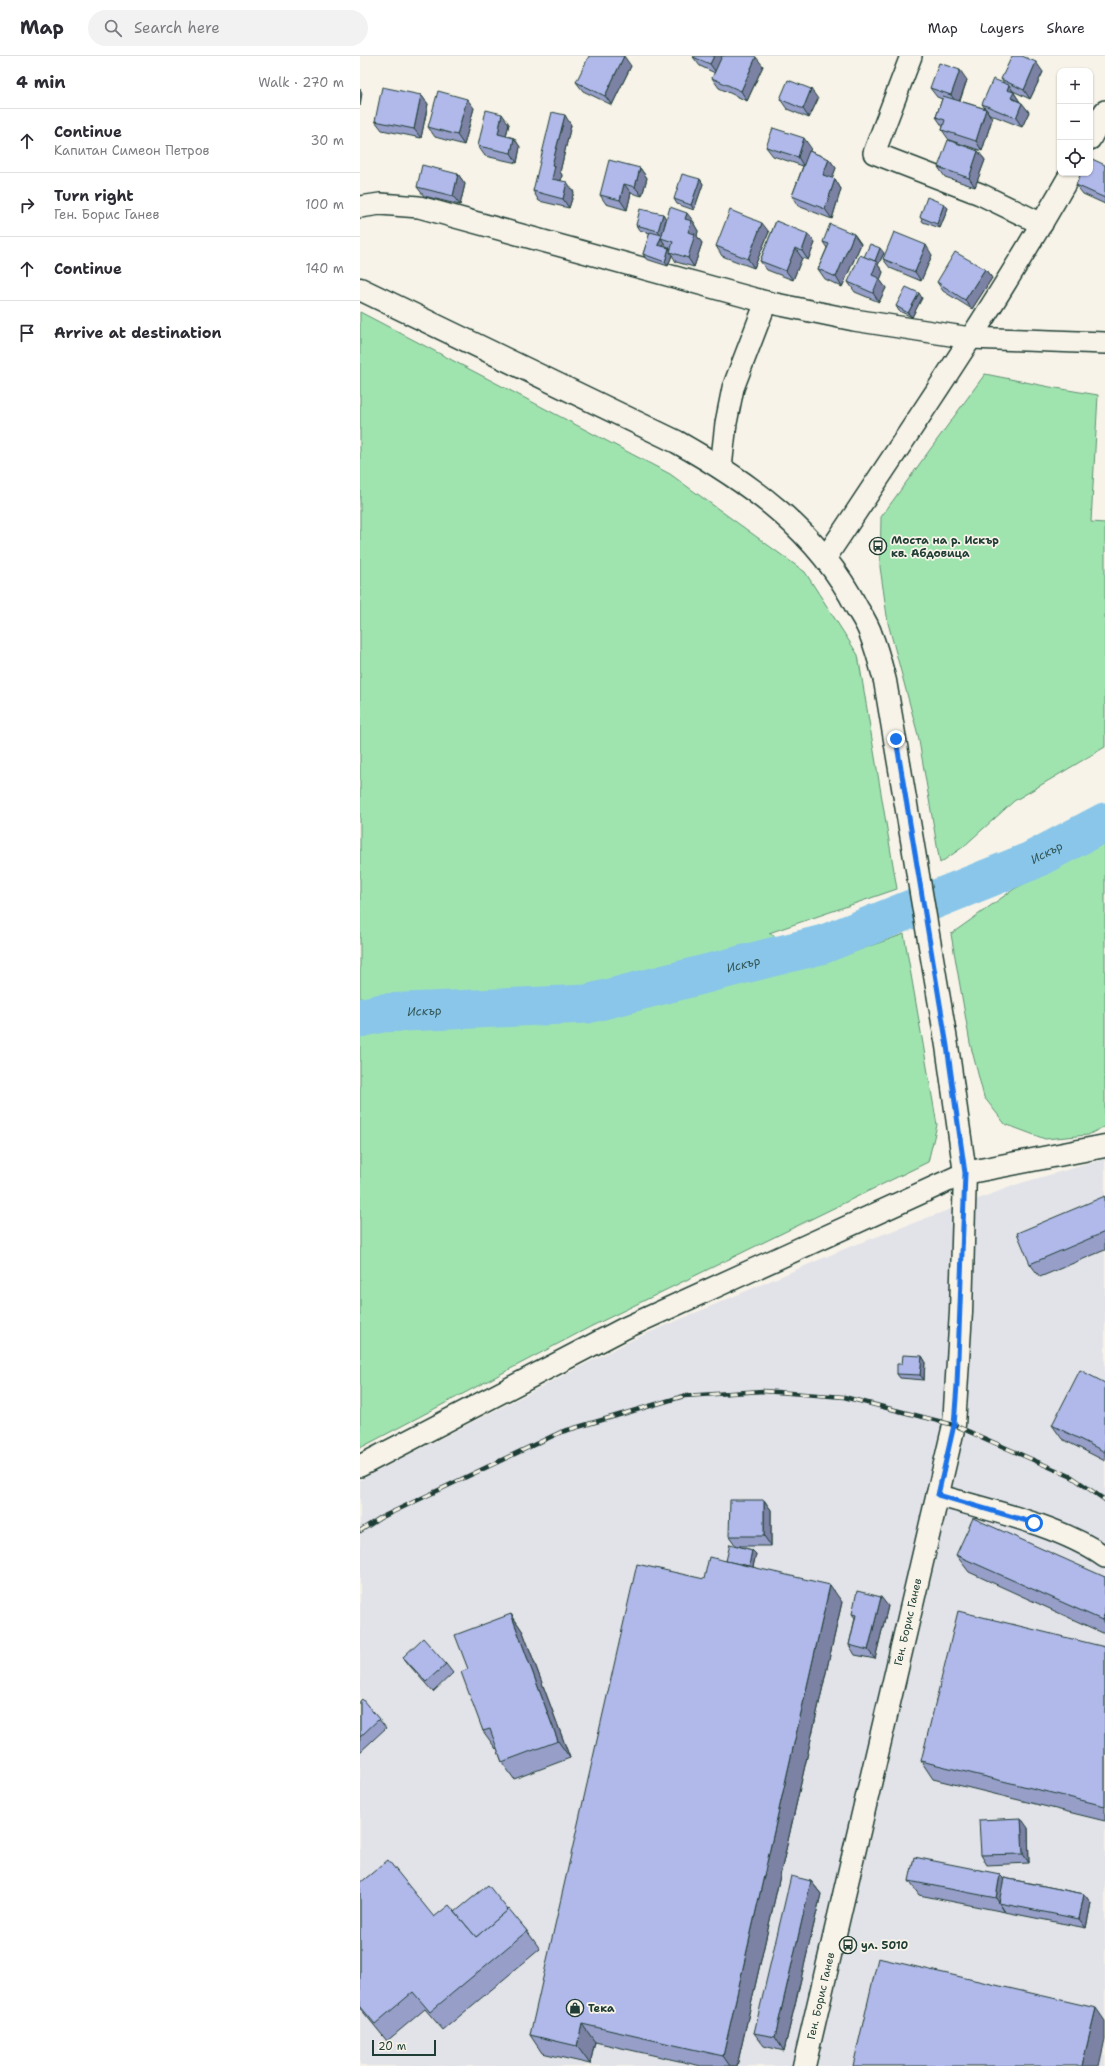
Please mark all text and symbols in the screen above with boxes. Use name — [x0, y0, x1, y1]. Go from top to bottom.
search box — [88, 10, 368, 46]
text: Map — [20, 15, 64, 40]
icon: search — [102, 17, 124, 39]
text: Search here — [134, 18, 220, 38]
text: Map — [928, 19, 958, 37]
text: Layers — [980, 19, 1024, 37]
text: Share — [1046, 19, 1085, 37]
map controls — [1057, 68, 1093, 176]
button: + — [1057, 68, 1093, 104]
text: 4 min — [16, 71, 66, 93]
text: Walk · 270 m — [258, 74, 344, 91]
button: − — [1057, 104, 1093, 140]
text: Continue — [54, 122, 122, 142]
icon: ahead — [16, 130, 38, 152]
text: 30 m — [310, 132, 344, 149]
button: locate — [1057, 140, 1093, 176]
text: Капитан Симеон Петров — [54, 142, 209, 159]
text: Turn right — [54, 186, 134, 206]
icon: right — [16, 194, 38, 216]
text: 100 m — [305, 196, 344, 213]
text: Ген. Борис Ганев — [54, 206, 159, 223]
icon: ahead — [16, 258, 38, 280]
text: Continue — [54, 259, 122, 279]
text: 140 m — [305, 260, 344, 277]
icon: arrive — [16, 322, 38, 344]
text: Arrive at destination — [54, 323, 222, 343]
place label: Моста на р. Искър кв. Абдовица — [891, 533, 999, 561]
bus stop icon: Моста на р. Искър кв. Абдовица — [868, 536, 888, 556]
route end — [887, 730, 905, 748]
water label: Искър — [1028, 838, 1066, 868]
water label: Искър — [725, 952, 762, 976]
water label: Искър — [407, 1002, 442, 1020]
route start — [1025, 1514, 1043, 1532]
street label: Ген. Борис Ганев — [891, 1577, 925, 1667]
bus stop icon: ул. 5010 — [838, 1935, 858, 1955]
place label: ул. 5010 — [861, 1938, 909, 1953]
street label: Ген. Борис Ганев — [804, 1951, 838, 2041]
shop icon: Тека — [565, 1998, 585, 2018]
place label: Тека — [588, 2001, 615, 2016]
scale bar — [372, 2038, 436, 2057]
text: 20 m — [378, 2039, 406, 2054]

